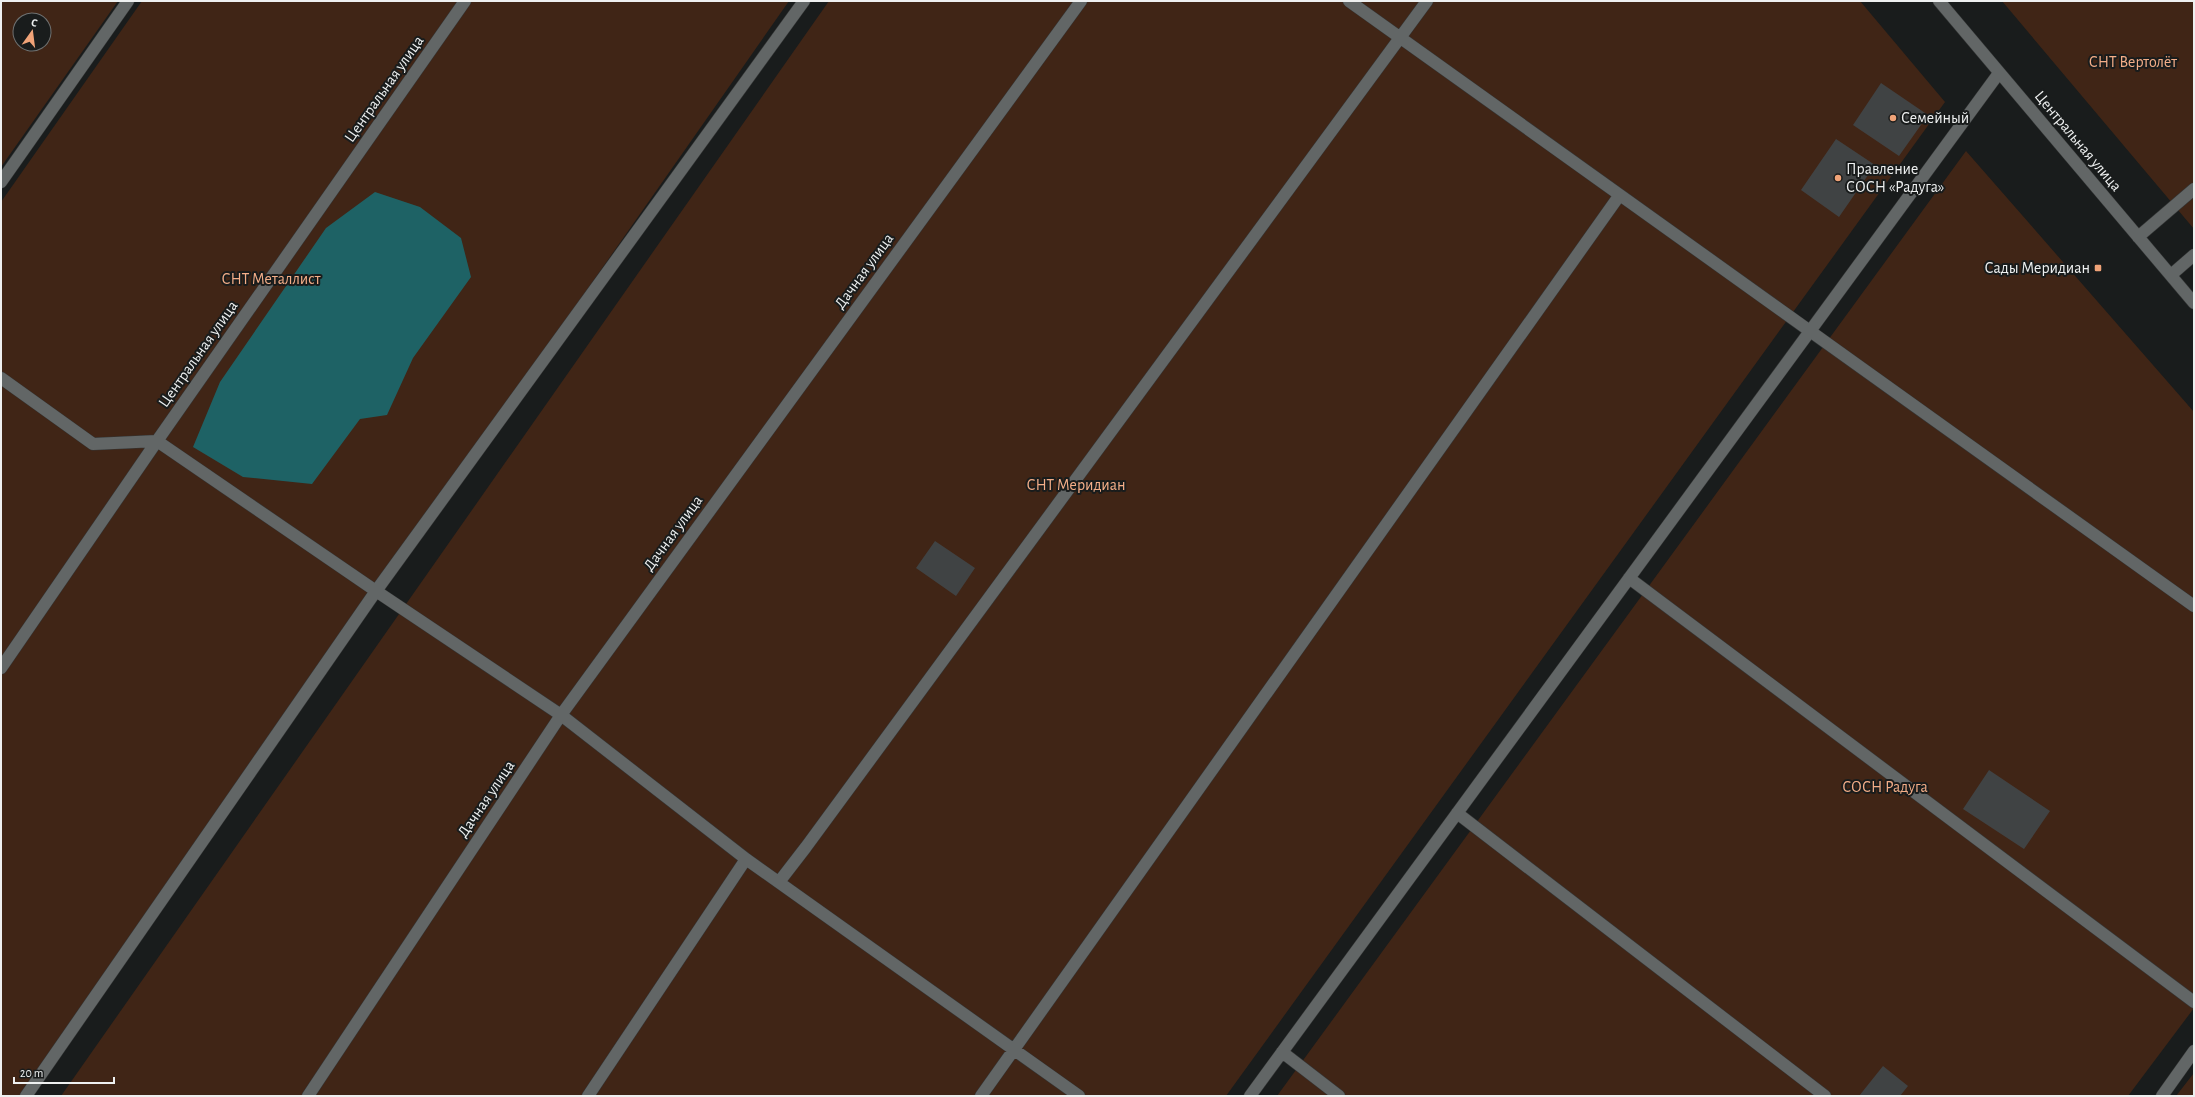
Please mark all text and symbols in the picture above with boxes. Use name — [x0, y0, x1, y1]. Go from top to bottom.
north arrow — [12, 12, 52, 52]
text: С — [30, 17, 39, 29]
street label: Центральная улица — [341, 33, 427, 146]
park label: СНТ Вертолёт — [2089, 54, 2177, 70]
street label: Центральная улица — [2031, 88, 2125, 195]
place label: Семейный — [1901, 110, 1969, 126]
marker: Семейный — [1888, 113, 1898, 123]
place label: Правление СОСН «Радуга» — [1846, 161, 1944, 196]
marker: Правление СОСН «Радуга» — [1833, 173, 1843, 183]
street label: Дачная улица — [831, 230, 897, 312]
place label: Сады Меридиан — [1985, 260, 2090, 276]
marker: Сады Меридиан — [2093, 263, 2103, 273]
park label: СНТ Металлист — [222, 271, 321, 287]
street label: Центральная улица — [155, 298, 241, 411]
park label: СНТ Меридиан — [1026, 477, 1126, 493]
street label: Дачная улица — [640, 492, 706, 574]
street label: Дачная улица — [455, 758, 518, 841]
park label: СОСН Радуга — [1842, 779, 1928, 796]
scale bar — [14, 1059, 114, 1085]
text: 20 m — [20, 1067, 43, 1079]

